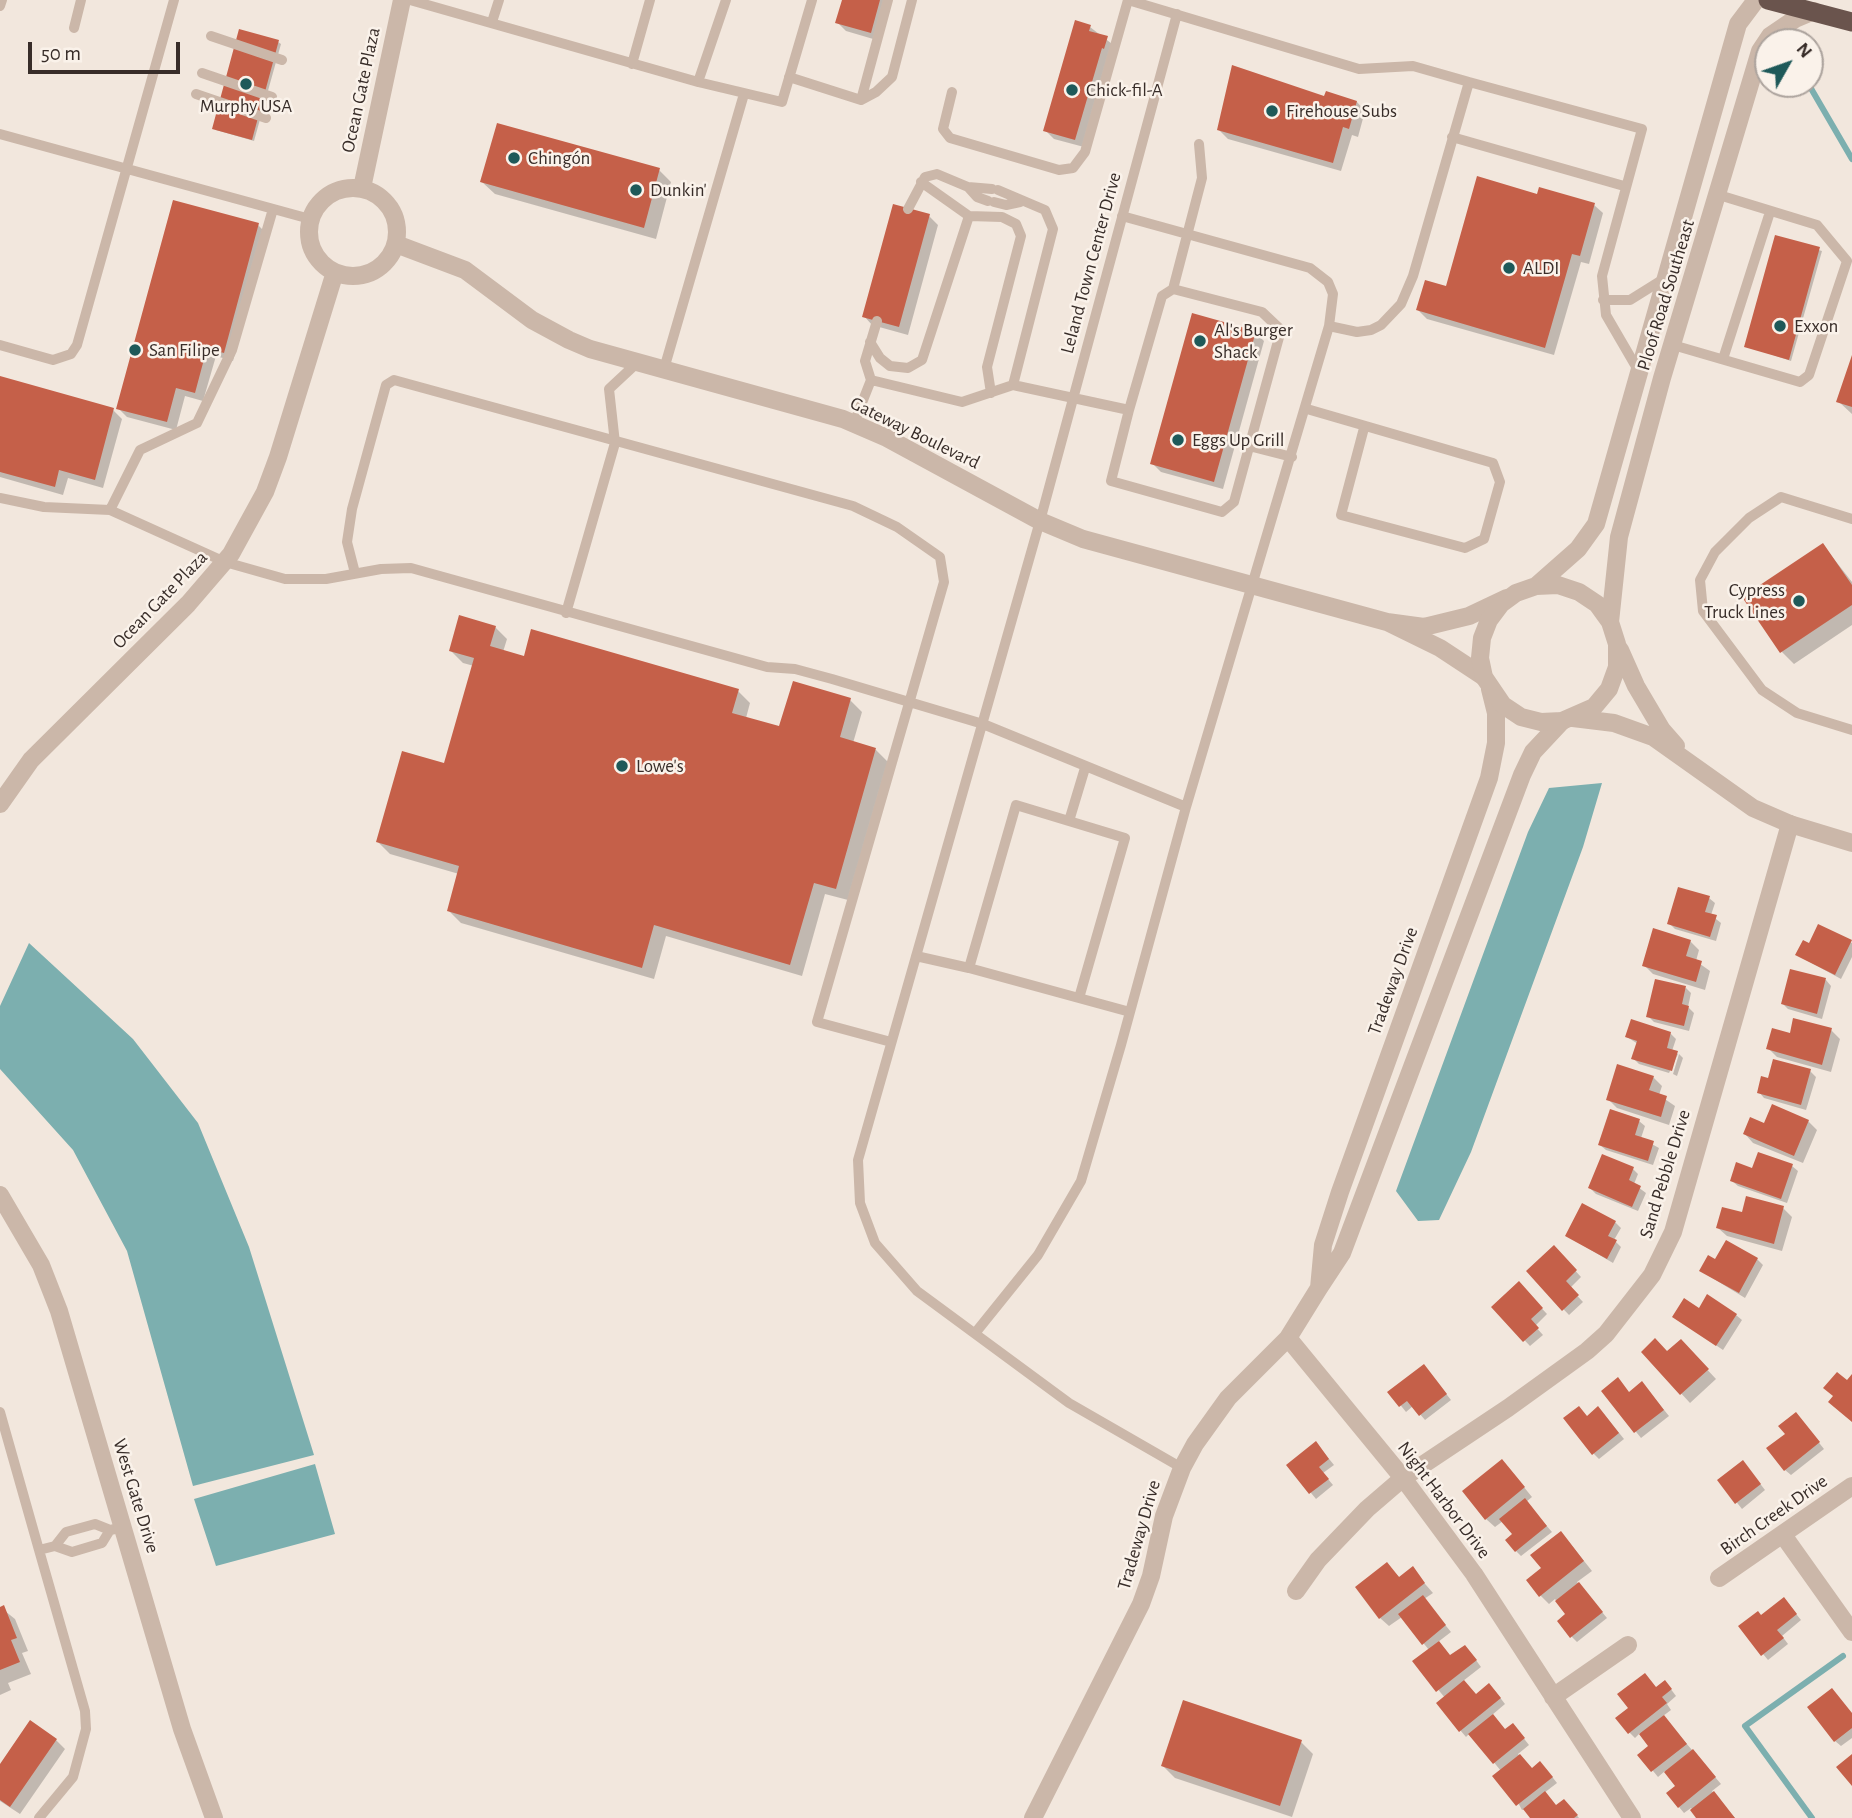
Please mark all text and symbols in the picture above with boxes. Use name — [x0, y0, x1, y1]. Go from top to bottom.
street label: Ocean Gate Plaza — [337, 25, 385, 155]
scale bar — [32, 28, 184, 72]
north arrow — [1754, 28, 1824, 98]
text: N — [1792, 39, 1815, 62]
text: 50 m — [41, 43, 81, 64]
marker: Murphy USA — [238, 76, 254, 92]
place label: Chick-fil-A — [1086, 79, 1163, 101]
marker: Chick-fil-A — [1064, 82, 1080, 98]
place label: Murphy USA — [200, 95, 292, 117]
place label: Firehouse Subs — [1286, 100, 1397, 122]
marker: Firehouse Subs — [1264, 103, 1280, 119]
place label: Chingón — [528, 147, 590, 169]
marker: Chingón — [506, 150, 522, 166]
street label: Leland Town Center Drive — [1056, 170, 1126, 356]
place label: Dunkin' — [650, 179, 707, 201]
marker: Dunkin' — [628, 182, 644, 198]
street label: Ploof Road Southeast — [1632, 217, 1700, 373]
place label: ALDI — [1523, 257, 1559, 279]
marker: ALDI — [1501, 260, 1517, 276]
place label: Exxon — [1794, 315, 1838, 337]
marker: Exxon — [1772, 318, 1788, 334]
place label: Al's Burger Shack — [1214, 319, 1293, 363]
marker: Al's Burger Shack — [1192, 333, 1208, 349]
place label: San Filipe — [149, 339, 220, 361]
marker: San Filipe — [127, 342, 143, 358]
street label: Gateway Boulevard — [846, 392, 984, 474]
place label: Eggs Up Grill — [1192, 429, 1285, 451]
marker: Eggs Up Grill — [1170, 432, 1186, 448]
street label: Ocean Gate Plaza — [108, 546, 212, 654]
place label: Cypress Truck Lines — [1704, 579, 1785, 623]
marker: Cypress Truck Lines — [1791, 593, 1807, 609]
place label: Lowe's — [636, 755, 684, 777]
marker: Lowe's — [614, 758, 630, 774]
street label: Tradeway Drive — [1363, 924, 1423, 1038]
street label: Sand Pebble Drive — [1635, 1107, 1695, 1241]
street label: West Gate Drive — [108, 1436, 164, 1556]
street label: Night Harbor Drive — [1392, 1437, 1496, 1563]
street label: Birch Creek Drive — [1716, 1470, 1832, 1560]
street label: Tradeway Drive — [1112, 1477, 1166, 1593]

